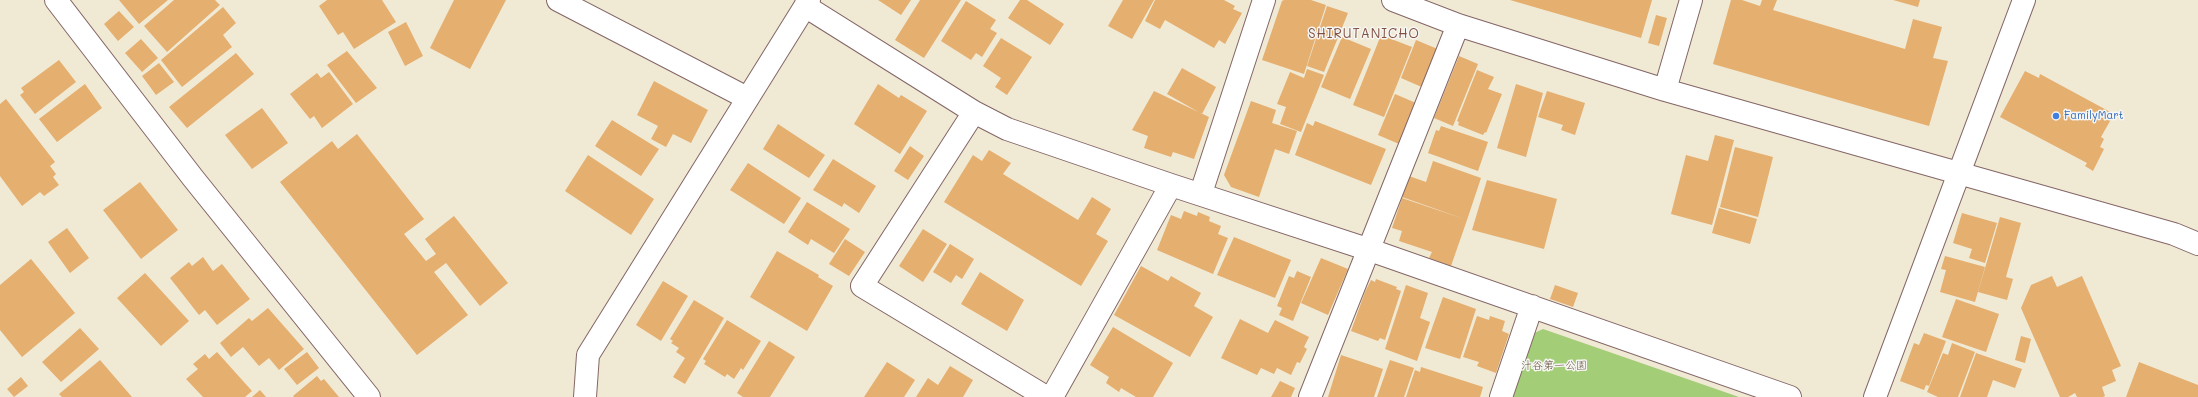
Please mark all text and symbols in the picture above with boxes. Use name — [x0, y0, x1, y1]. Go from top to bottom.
district label: SHIRUTANICHO — [1308, 26, 1420, 42]
place label: FamilyMart — [2064, 109, 2124, 123]
marker: FamilyMart — [2051, 111, 2061, 121]
park label: 汁谷第一公園 — [1521, 359, 1587, 373]

